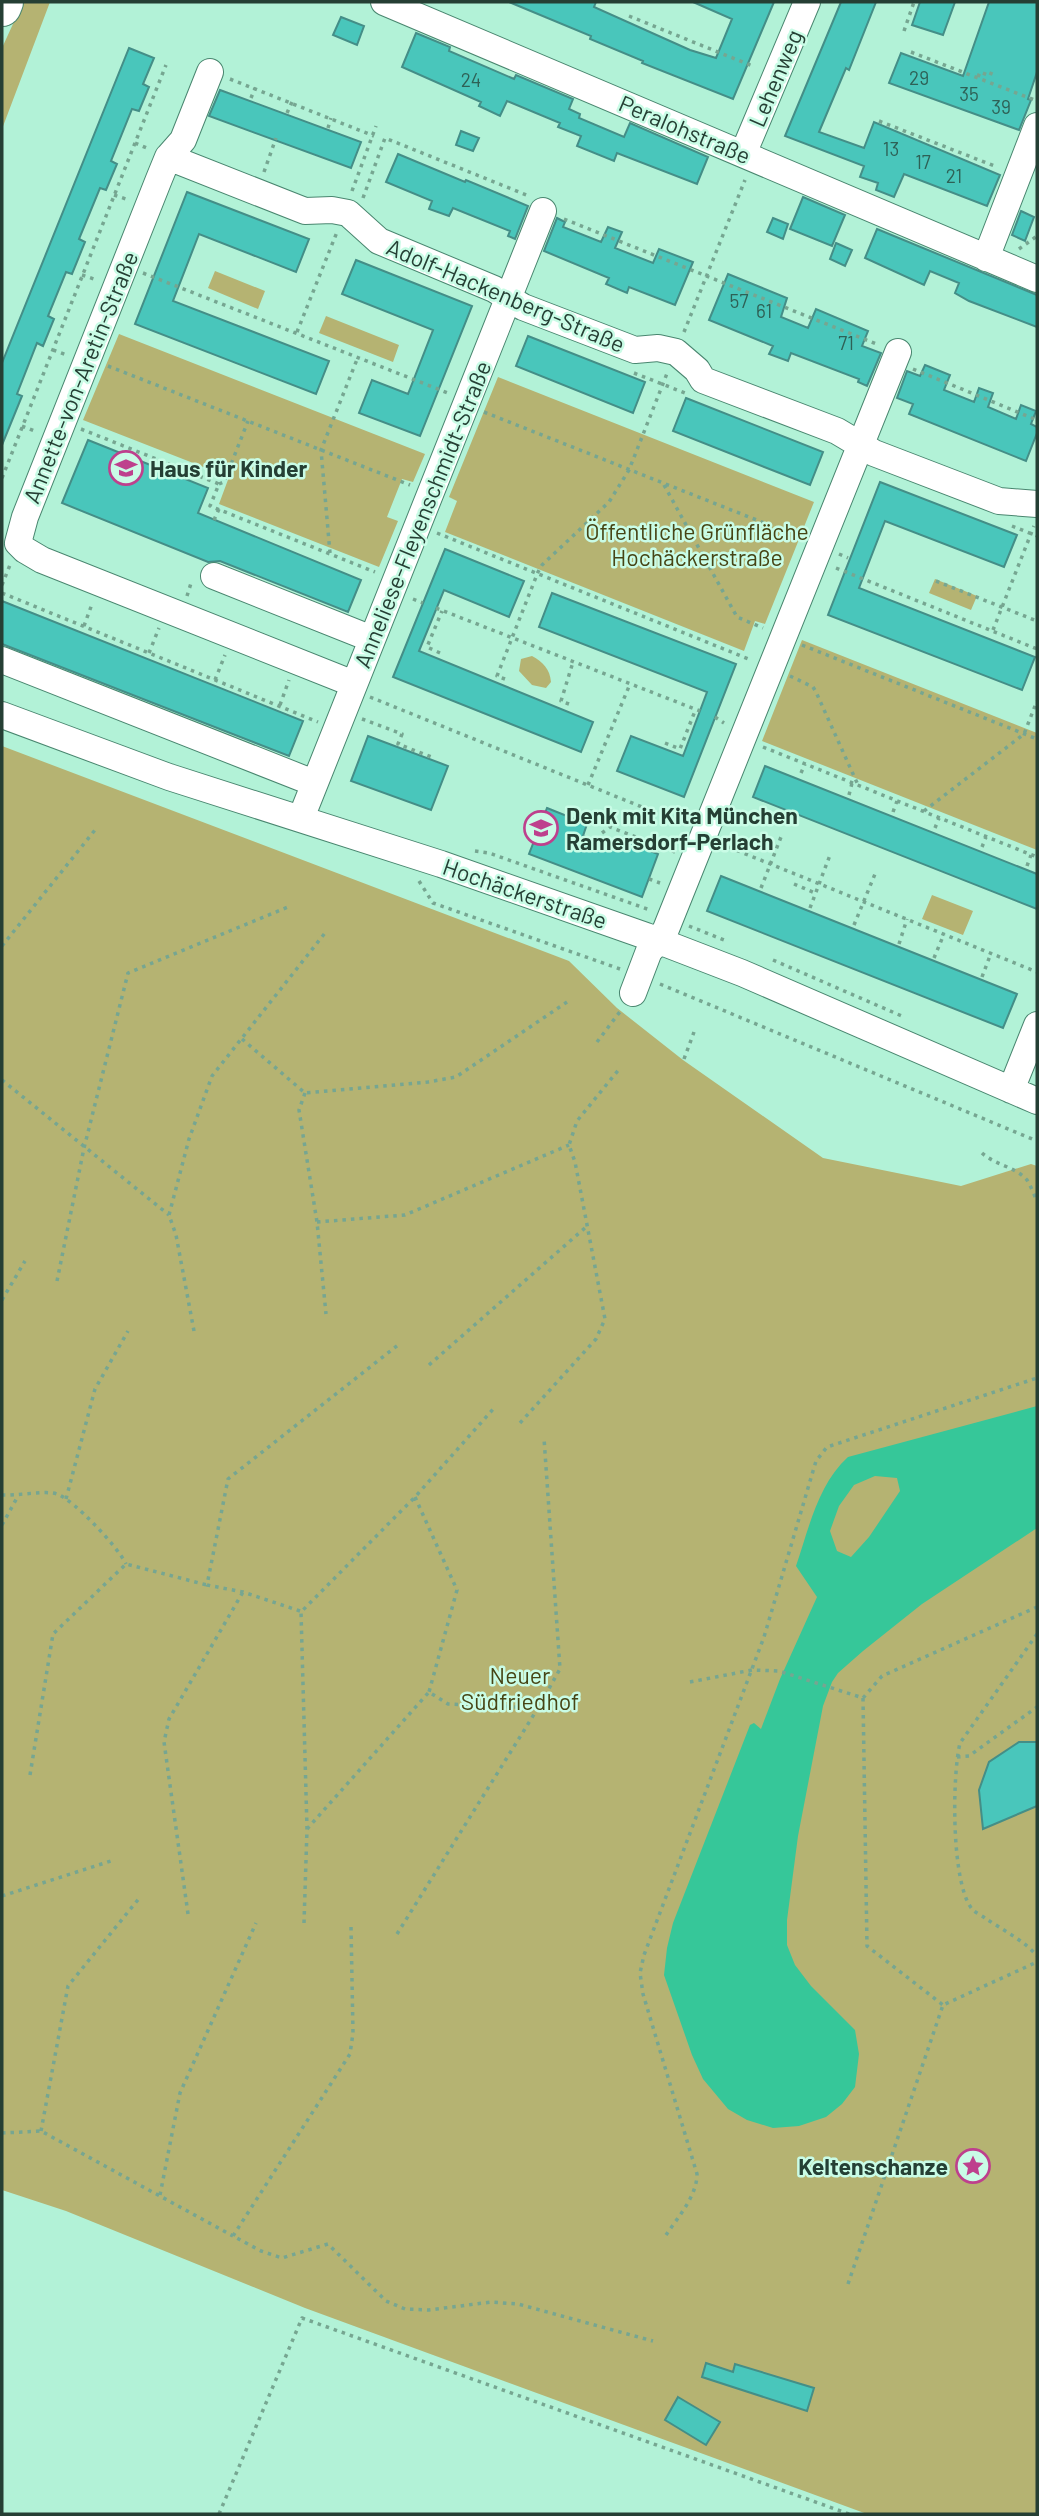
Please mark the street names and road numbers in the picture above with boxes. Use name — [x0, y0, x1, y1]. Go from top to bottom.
street label: Lehenweg — [742, 25, 808, 131]
street label: Peralohstraße — [615, 89, 755, 169]
street label: Adolf-Hackenberg-Straße — [383, 232, 629, 358]
street label: Annette-von-Aretin-Straße — [17, 247, 143, 507]
street label: Anneliese-Fleyenschmidt-Straße — [347, 356, 497, 672]
street label: Hochäckerstraße — [439, 852, 611, 934]

